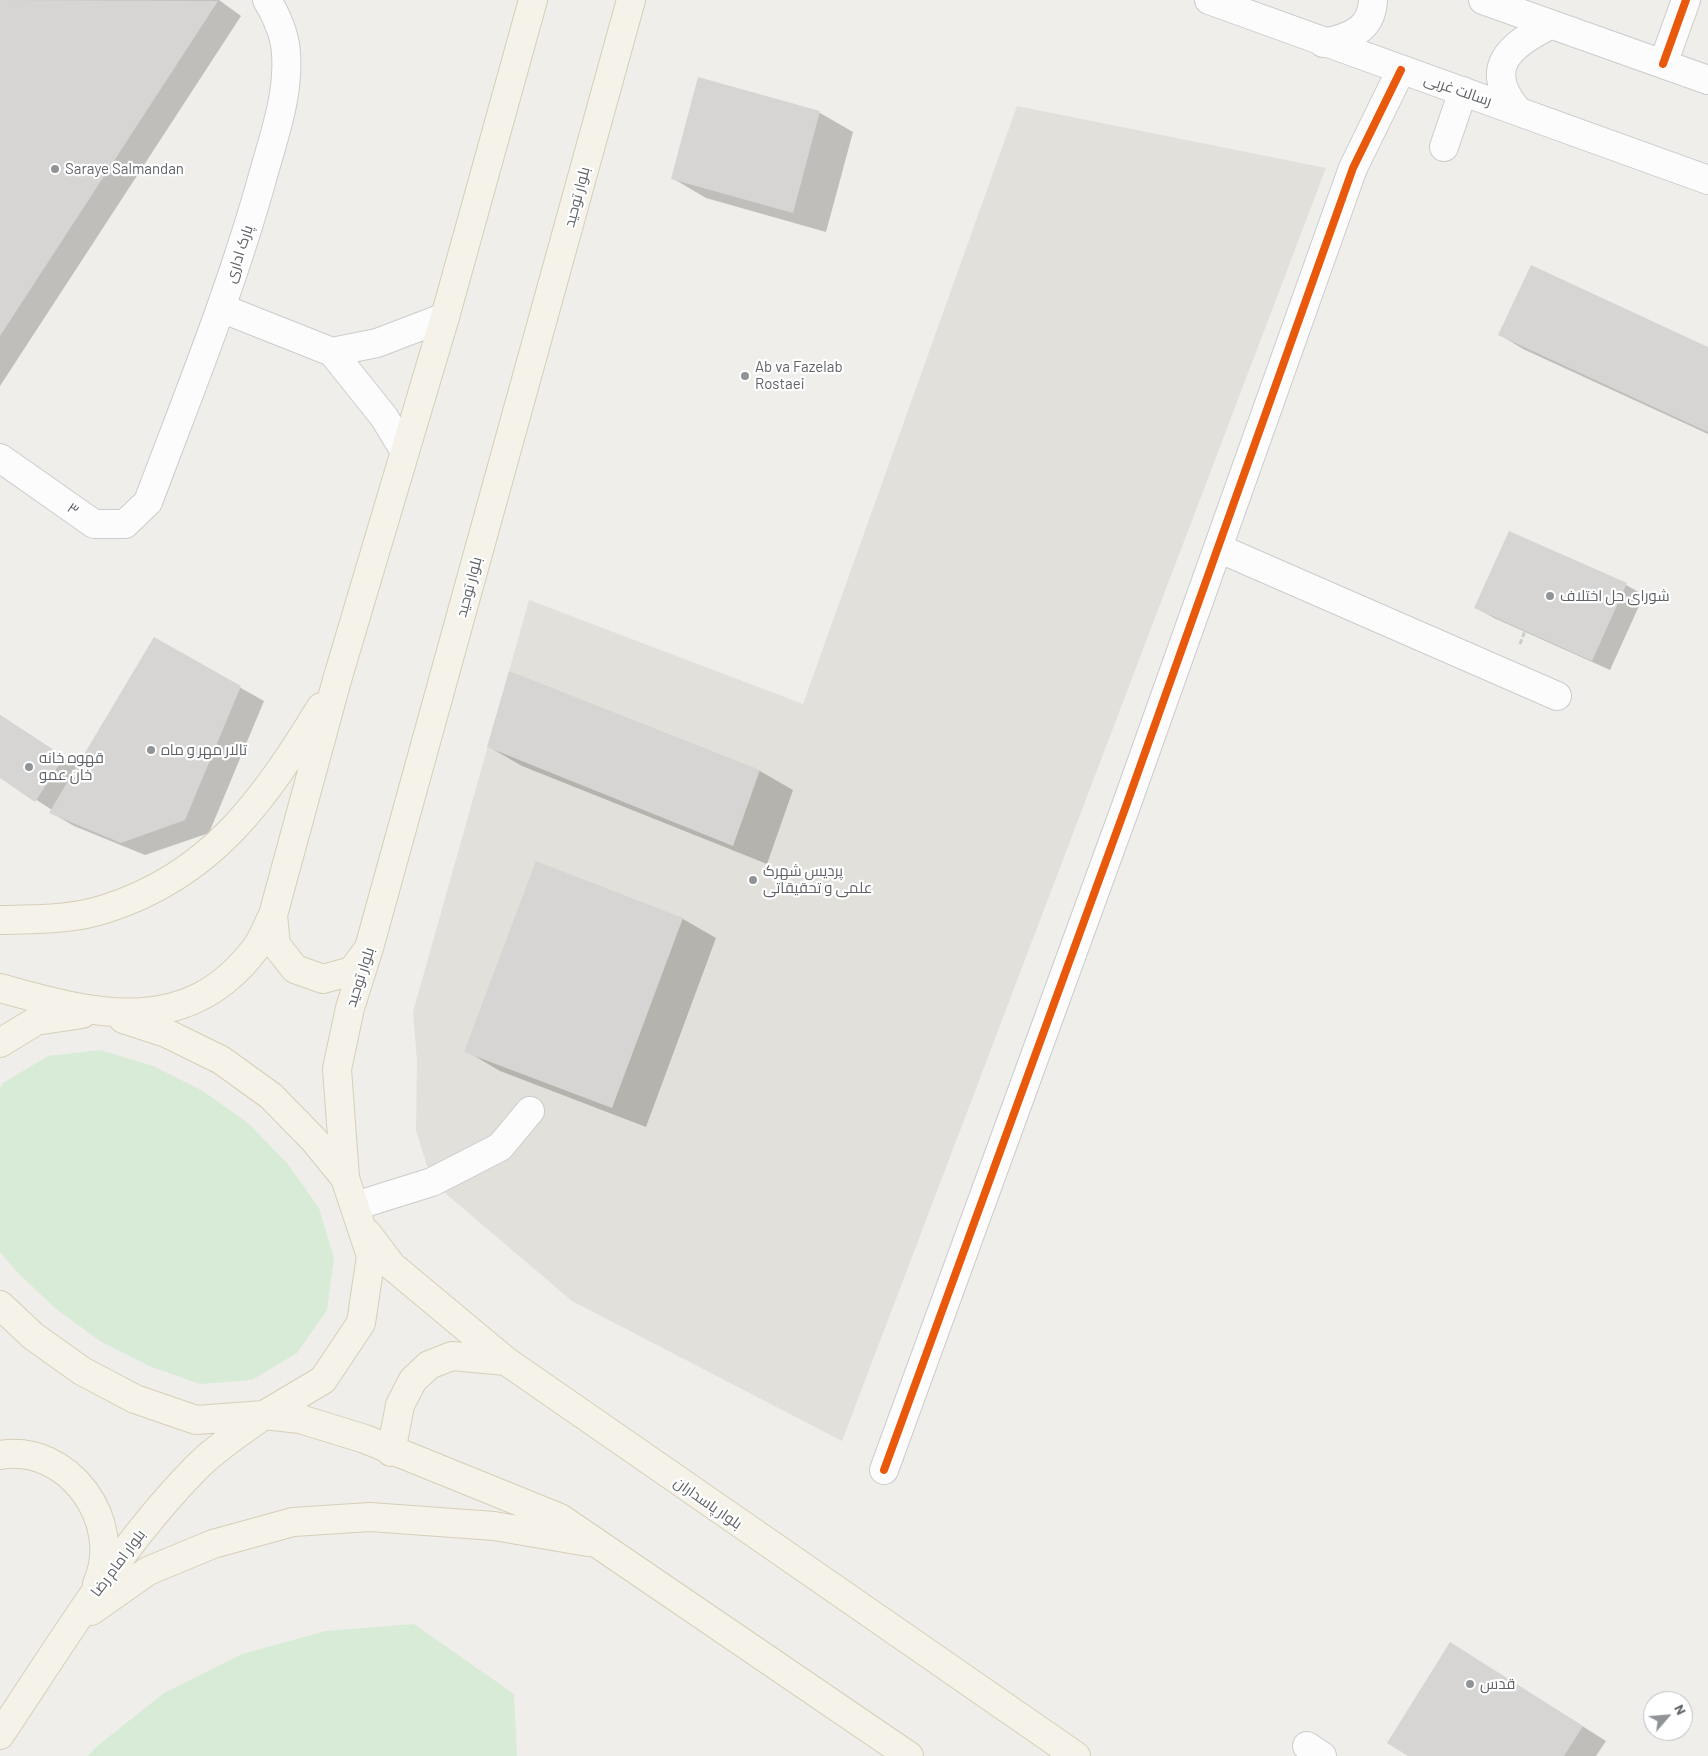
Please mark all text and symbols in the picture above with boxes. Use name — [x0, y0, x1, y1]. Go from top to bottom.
street label: رسالت غربی — [1422, 70, 1494, 110]
place label: Saraye Salmandan — [65, 160, 184, 178]
marker: Saraye Salmandan — [49, 163, 61, 175]
street label: بلوار توحید — [560, 165, 594, 229]
street label: پارک اداری — [221, 223, 257, 285]
place label: Ab va Fazelab Rostaei — [755, 358, 843, 393]
marker: Ab va Fazelab Rostaei — [739, 370, 751, 382]
street label: ۳ — [64, 499, 82, 519]
street label: بلوار توحید — [452, 555, 486, 619]
place label: شورای حل اختلاف — [1560, 587, 1670, 605]
marker: شورای حل اختلاف — [1544, 590, 1556, 602]
place label: تالار مهر و ماه — [161, 741, 247, 759]
marker: تالار مهر و ماه — [145, 744, 157, 756]
place label: قهوه خانه خان عمو — [39, 749, 104, 784]
marker: قهوه خانه خان عمو — [23, 761, 35, 773]
place label: پردیس شهرک علمی و تحقیقاتی — [763, 862, 872, 897]
marker: پردیس شهرک علمی و تحقیقاتی — [747, 874, 759, 886]
street label: بلوار توحید — [342, 945, 378, 1009]
street label: بلوار پاسداران — [670, 1473, 746, 1533]
street label: بلوار امام رضا — [87, 1526, 149, 1600]
place label: قدس — [1480, 1675, 1515, 1693]
marker: قدس — [1464, 1678, 1476, 1690]
north arrow — [1643, 1691, 1693, 1741]
text: N — [1671, 1701, 1691, 1717]

